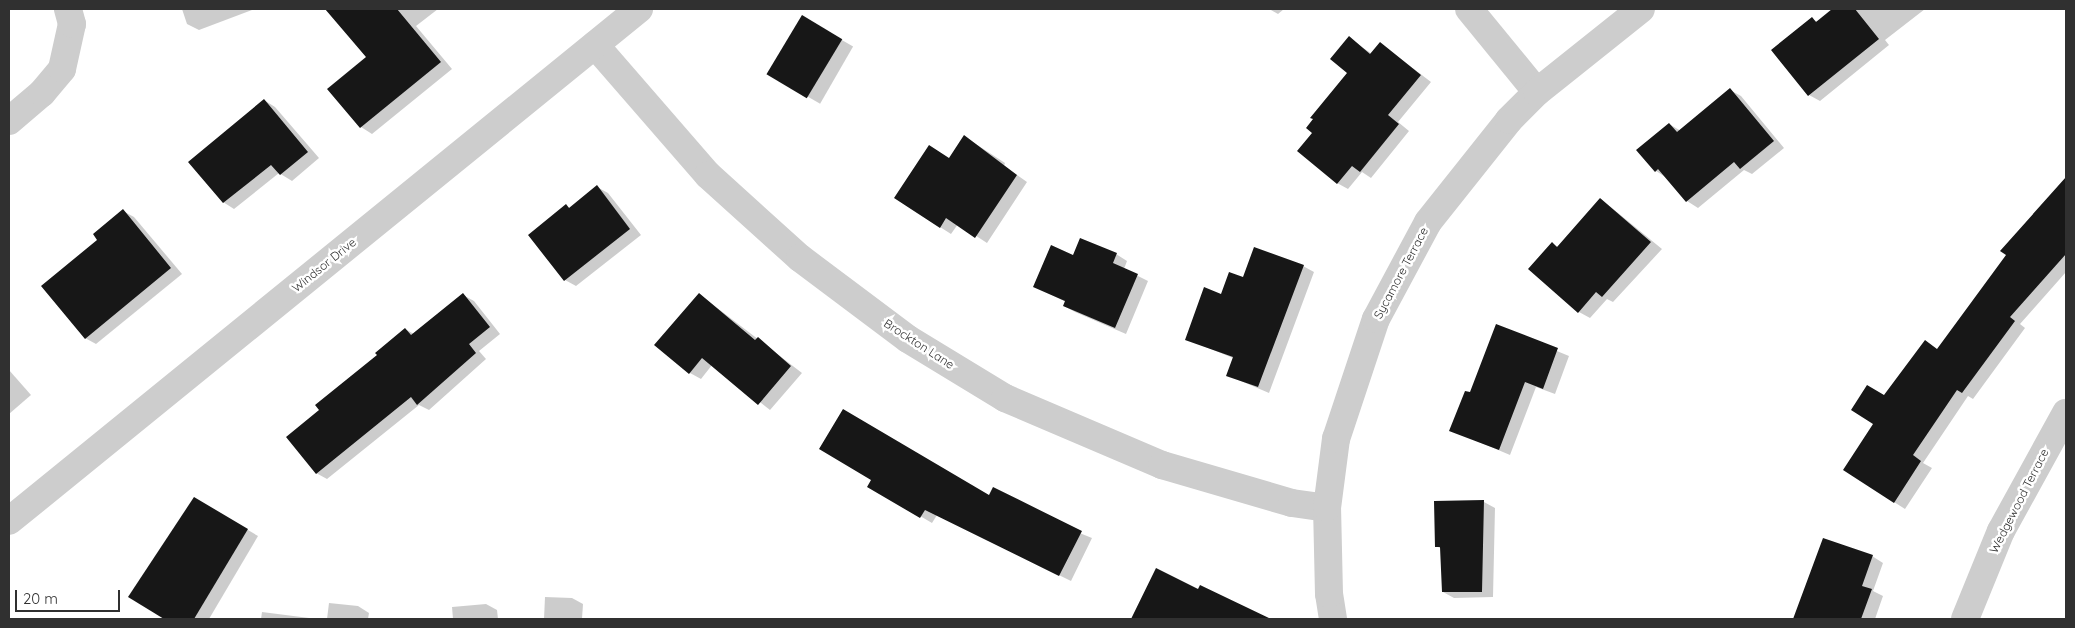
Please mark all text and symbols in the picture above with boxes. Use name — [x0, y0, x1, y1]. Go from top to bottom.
street label: Sycamore Terrace — [1371, 225, 1431, 321]
street label: Windsor Drive — [289, 235, 359, 295]
street label: Brockton Lane — [881, 316, 957, 372]
street label: Wedgewood Terrace — [1986, 446, 2052, 556]
scale bar — [18, 580, 122, 612]
text: 20 m — [23, 589, 58, 608]

